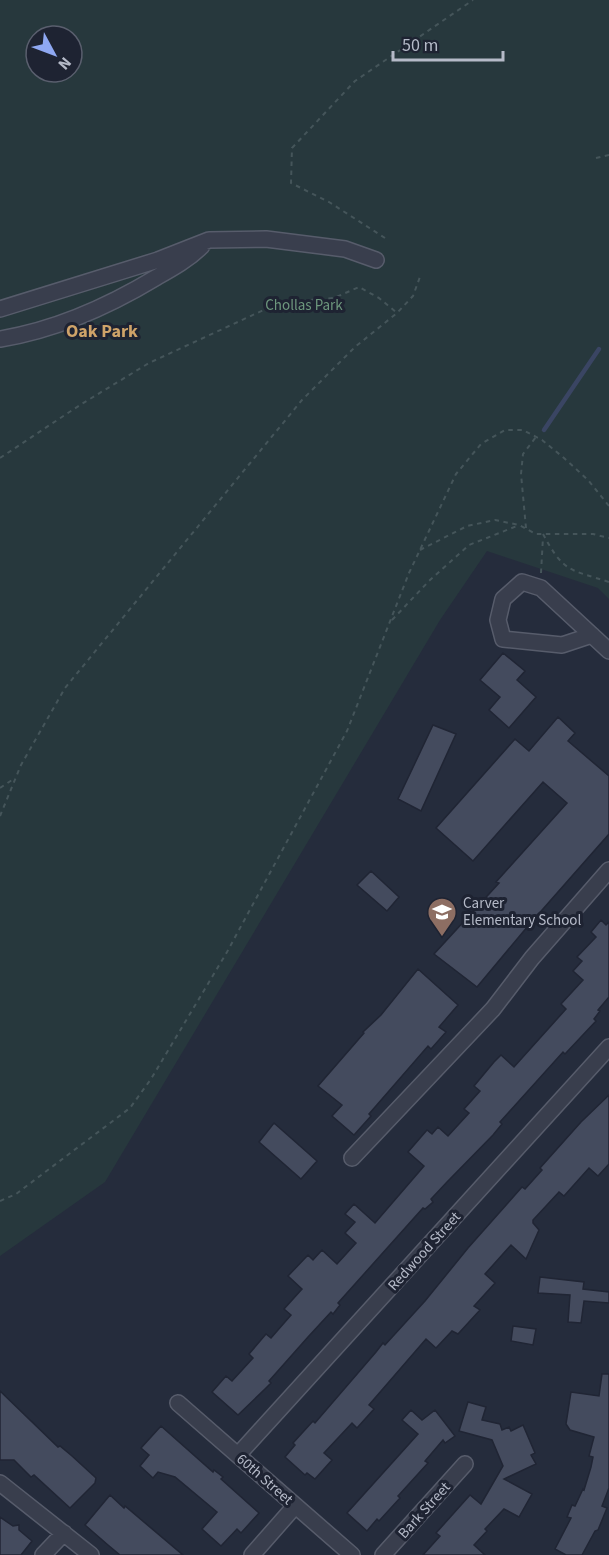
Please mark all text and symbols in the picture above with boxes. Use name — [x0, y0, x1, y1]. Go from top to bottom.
north arrow — [24, 24, 84, 84]
scale bar — [393, 24, 502, 62]
text: 50 m — [402, 33, 438, 58]
text: N — [53, 52, 76, 74]
park label: Chollas Park — [265, 295, 343, 316]
district label: Oak Park — [66, 319, 138, 344]
place label: Carver Elementary School — [463, 893, 581, 931]
school or university icon: Carver Elementary School — [426, 896, 458, 938]
street label: Redwood Street — [383, 1207, 466, 1296]
street label: 60th Street — [232, 1449, 297, 1510]
street label: Bark Street — [393, 1477, 455, 1543]

